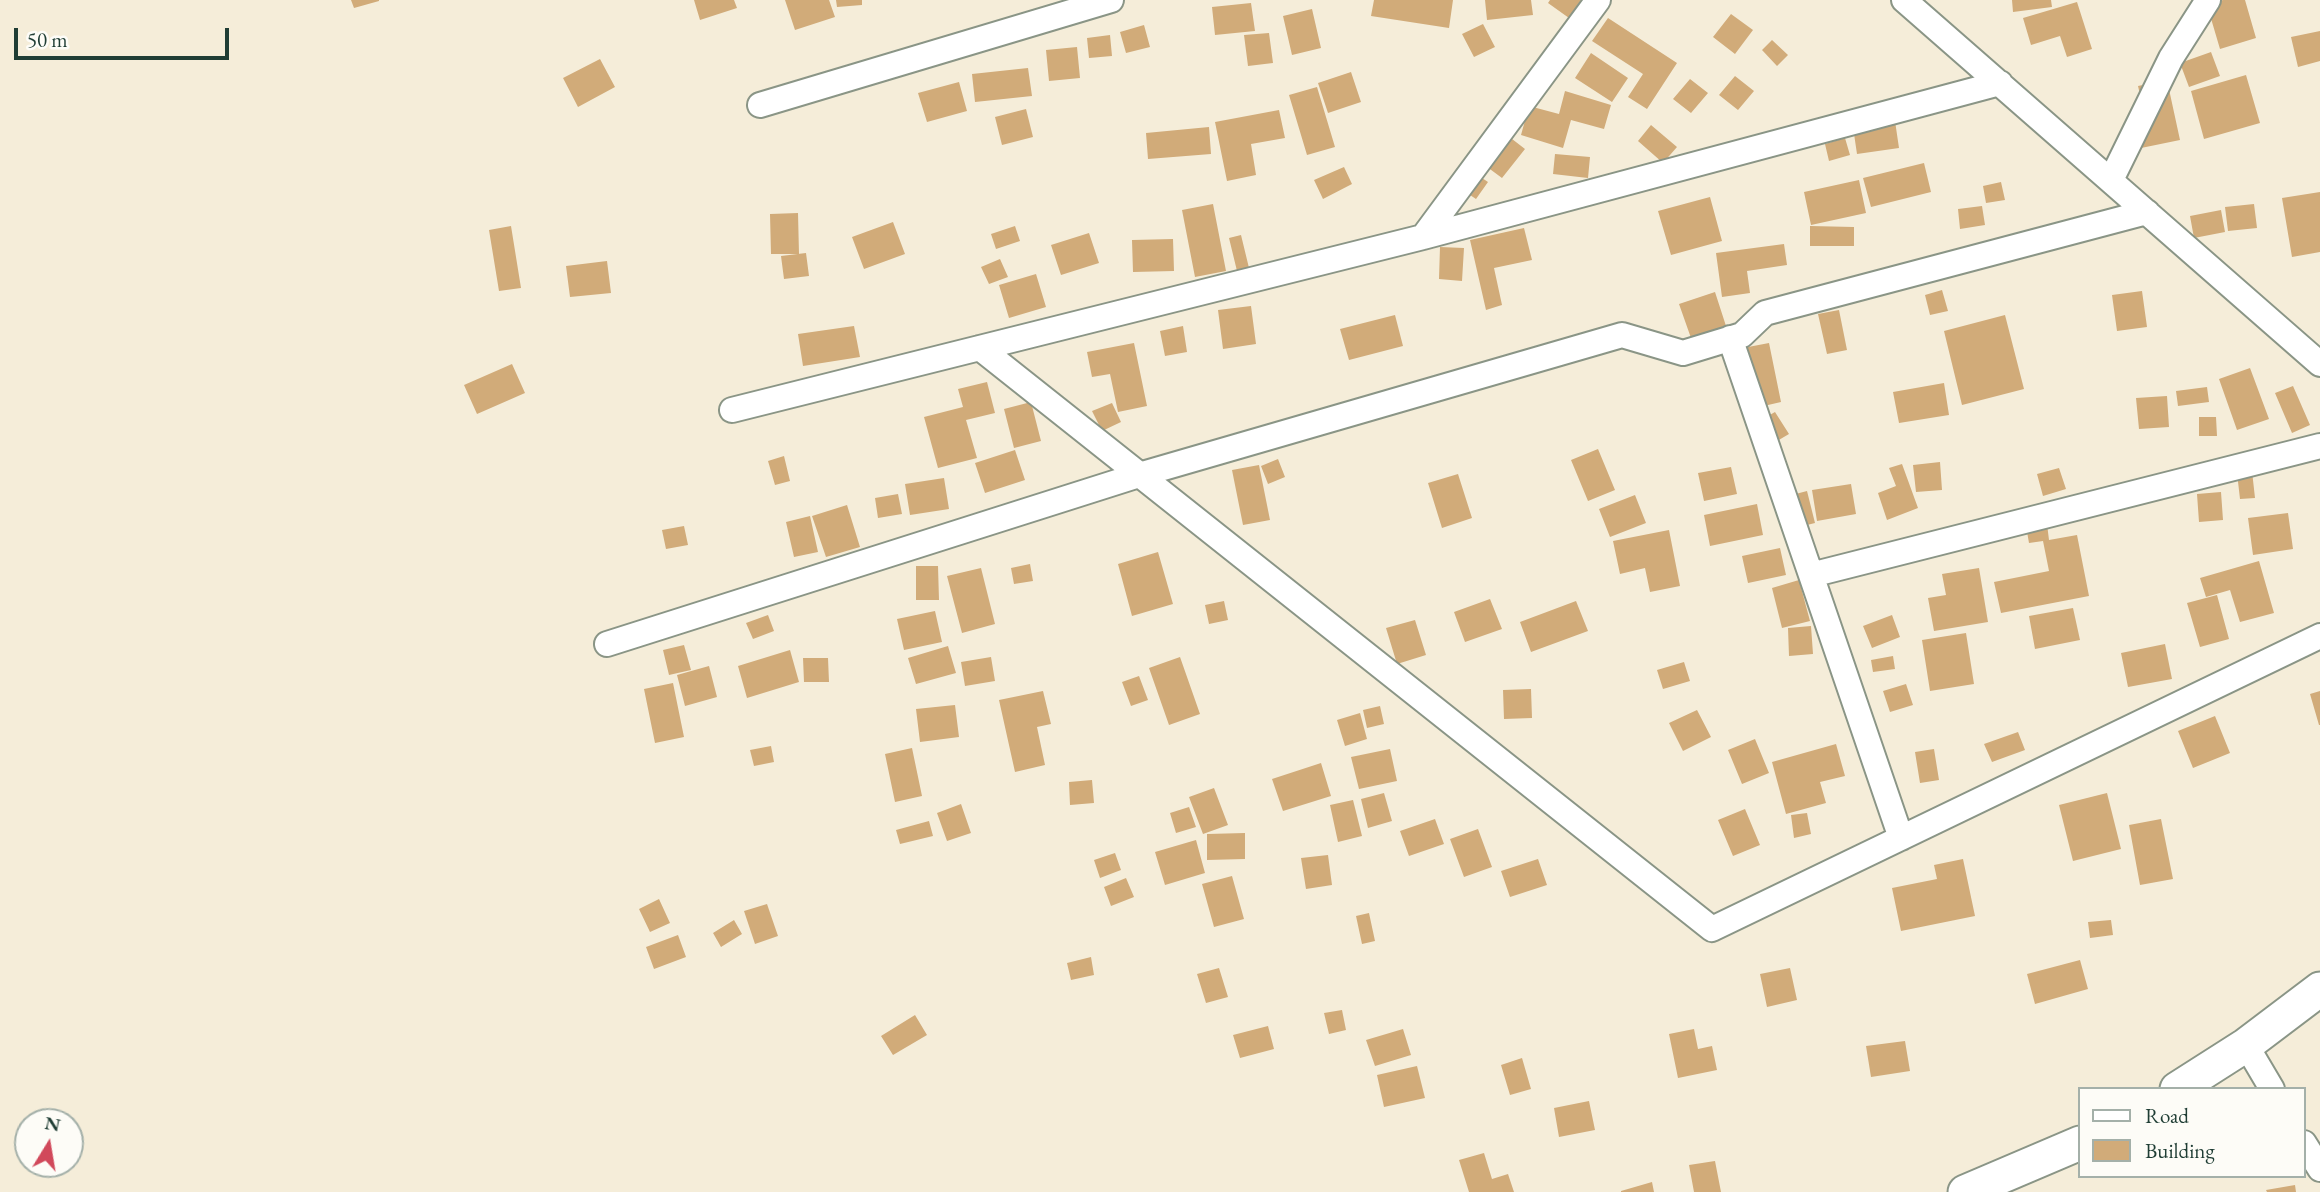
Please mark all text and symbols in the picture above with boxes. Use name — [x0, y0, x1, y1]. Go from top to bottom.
scale bar — [18, 14, 233, 58]
text: 50 m — [27, 26, 68, 53]
legend — [2078, 1087, 2306, 1178]
text: Road — [2145, 1102, 2189, 1129]
north arrow — [14, 1108, 84, 1178]
text: N — [43, 1110, 63, 1138]
text: Building — [2145, 1137, 2215, 1164]

